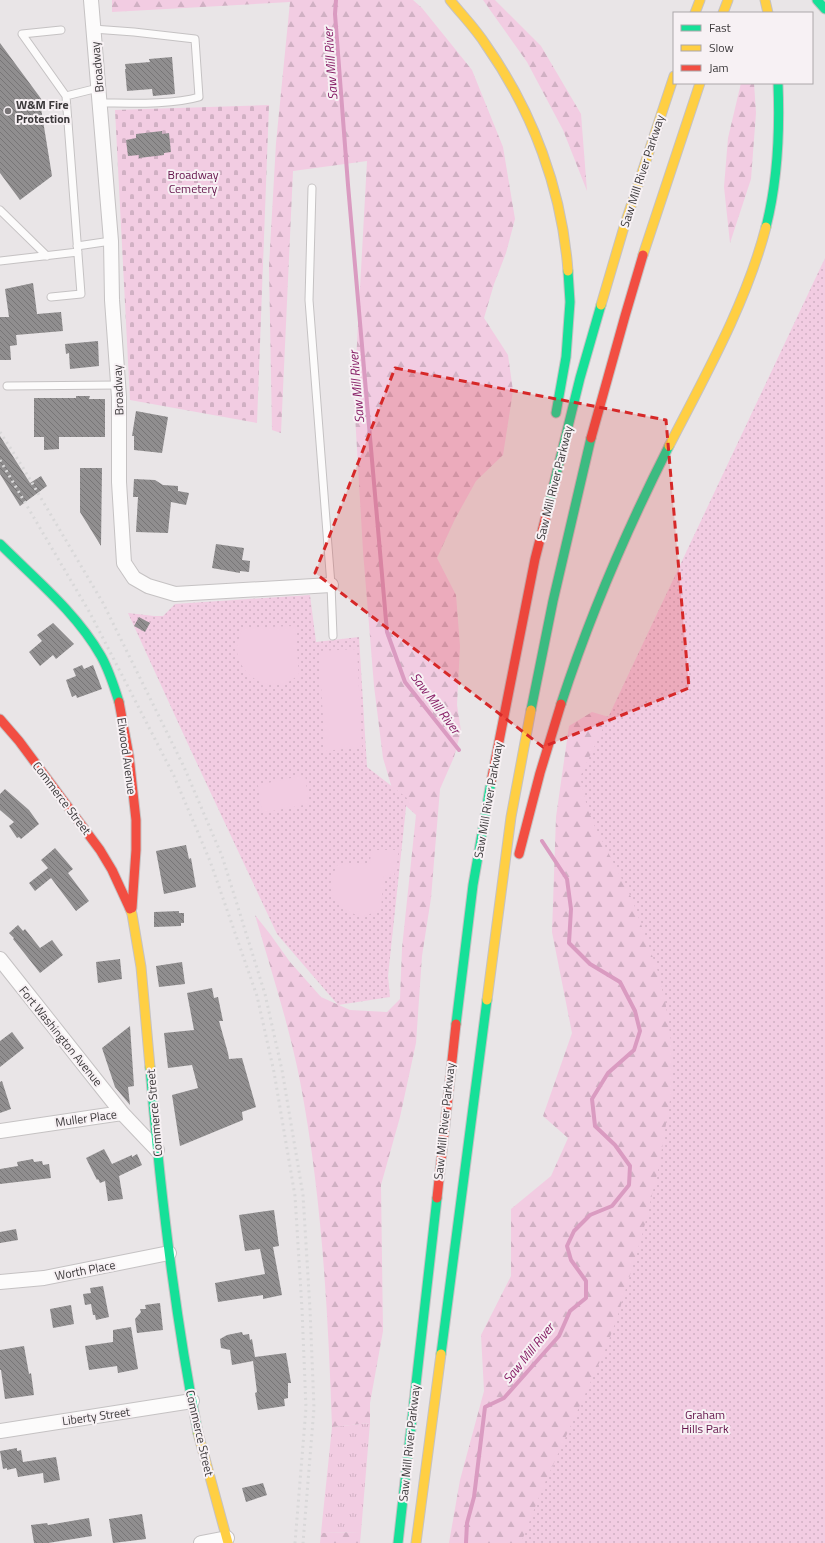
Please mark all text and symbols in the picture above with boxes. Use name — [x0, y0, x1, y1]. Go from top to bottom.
legend — [673, 12, 813, 84]
text: Fast — [709, 18, 732, 37]
water label: Saw Mill River — [317, 25, 343, 101]
text: Slow — [709, 38, 734, 57]
street label: Broadway — [85, 41, 109, 93]
text: Jam — [709, 58, 729, 77]
place label: W&M Fire Protection — [16, 95, 70, 128]
marker: W&M Fire Protection — [3, 106, 13, 116]
street label: Saw Mill River Parkway — [615, 112, 669, 230]
park label: Broadway Cemetery — [168, 165, 219, 198]
water label: Saw Mill River — [343, 348, 369, 424]
street label: Broadway — [108, 364, 128, 416]
street label: Saw Mill River Parkway — [531, 423, 577, 542]
water label: Saw Mill River — [406, 668, 467, 739]
street label: Elwood Avenue — [112, 716, 142, 796]
street label: Saw Mill River Parkway — [468, 740, 508, 860]
street label: Commerce Street — [28, 757, 96, 839]
street label: Fort Washington Avenue — [14, 982, 108, 1090]
street label: Saw Mill River Parkway — [428, 1061, 460, 1180]
street label: Commerce Street — [141, 1068, 167, 1158]
street label: Muller Place — [54, 1104, 118, 1132]
street label: Worth Place — [53, 1255, 117, 1285]
water label: Saw Mill River — [497, 1317, 560, 1387]
street label: Saw Mill River Parkway — [393, 1383, 425, 1502]
street label: Commerce Street — [181, 1388, 219, 1479]
street label: Liberty Street — [61, 1402, 132, 1430]
park label: Graham Hills Park — [681, 1405, 729, 1438]

